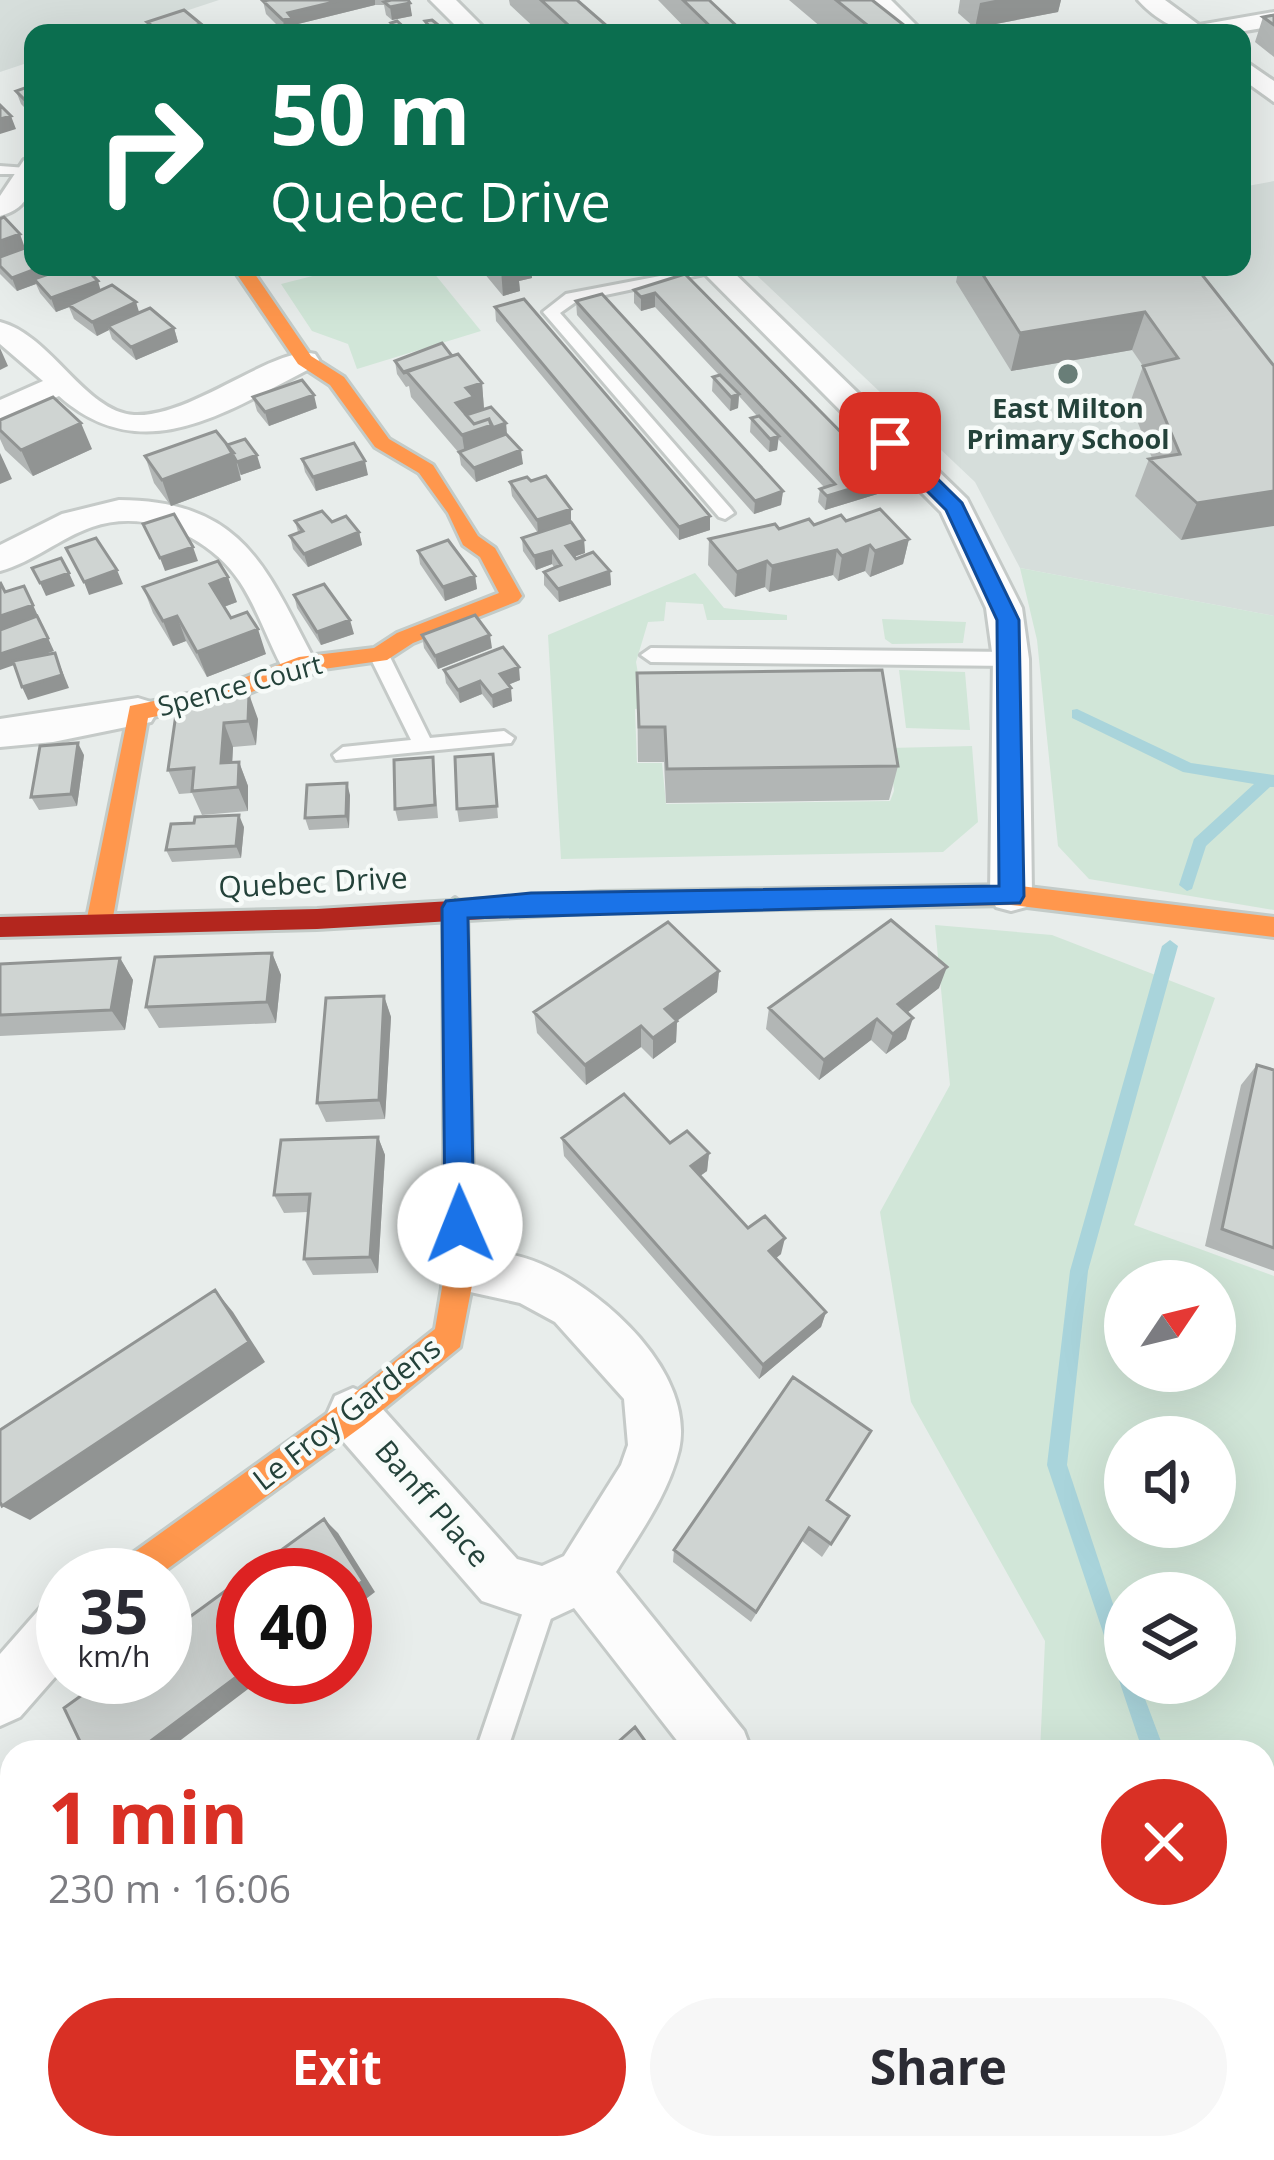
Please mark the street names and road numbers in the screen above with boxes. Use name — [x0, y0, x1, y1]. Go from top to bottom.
street label: Spence Court — [153, 645, 326, 724]
street label: Quebec Drive — [217, 856, 409, 907]
street label: Le Froy Gardens — [244, 1327, 448, 1499]
street label: Banff Place — [367, 1431, 500, 1575]

